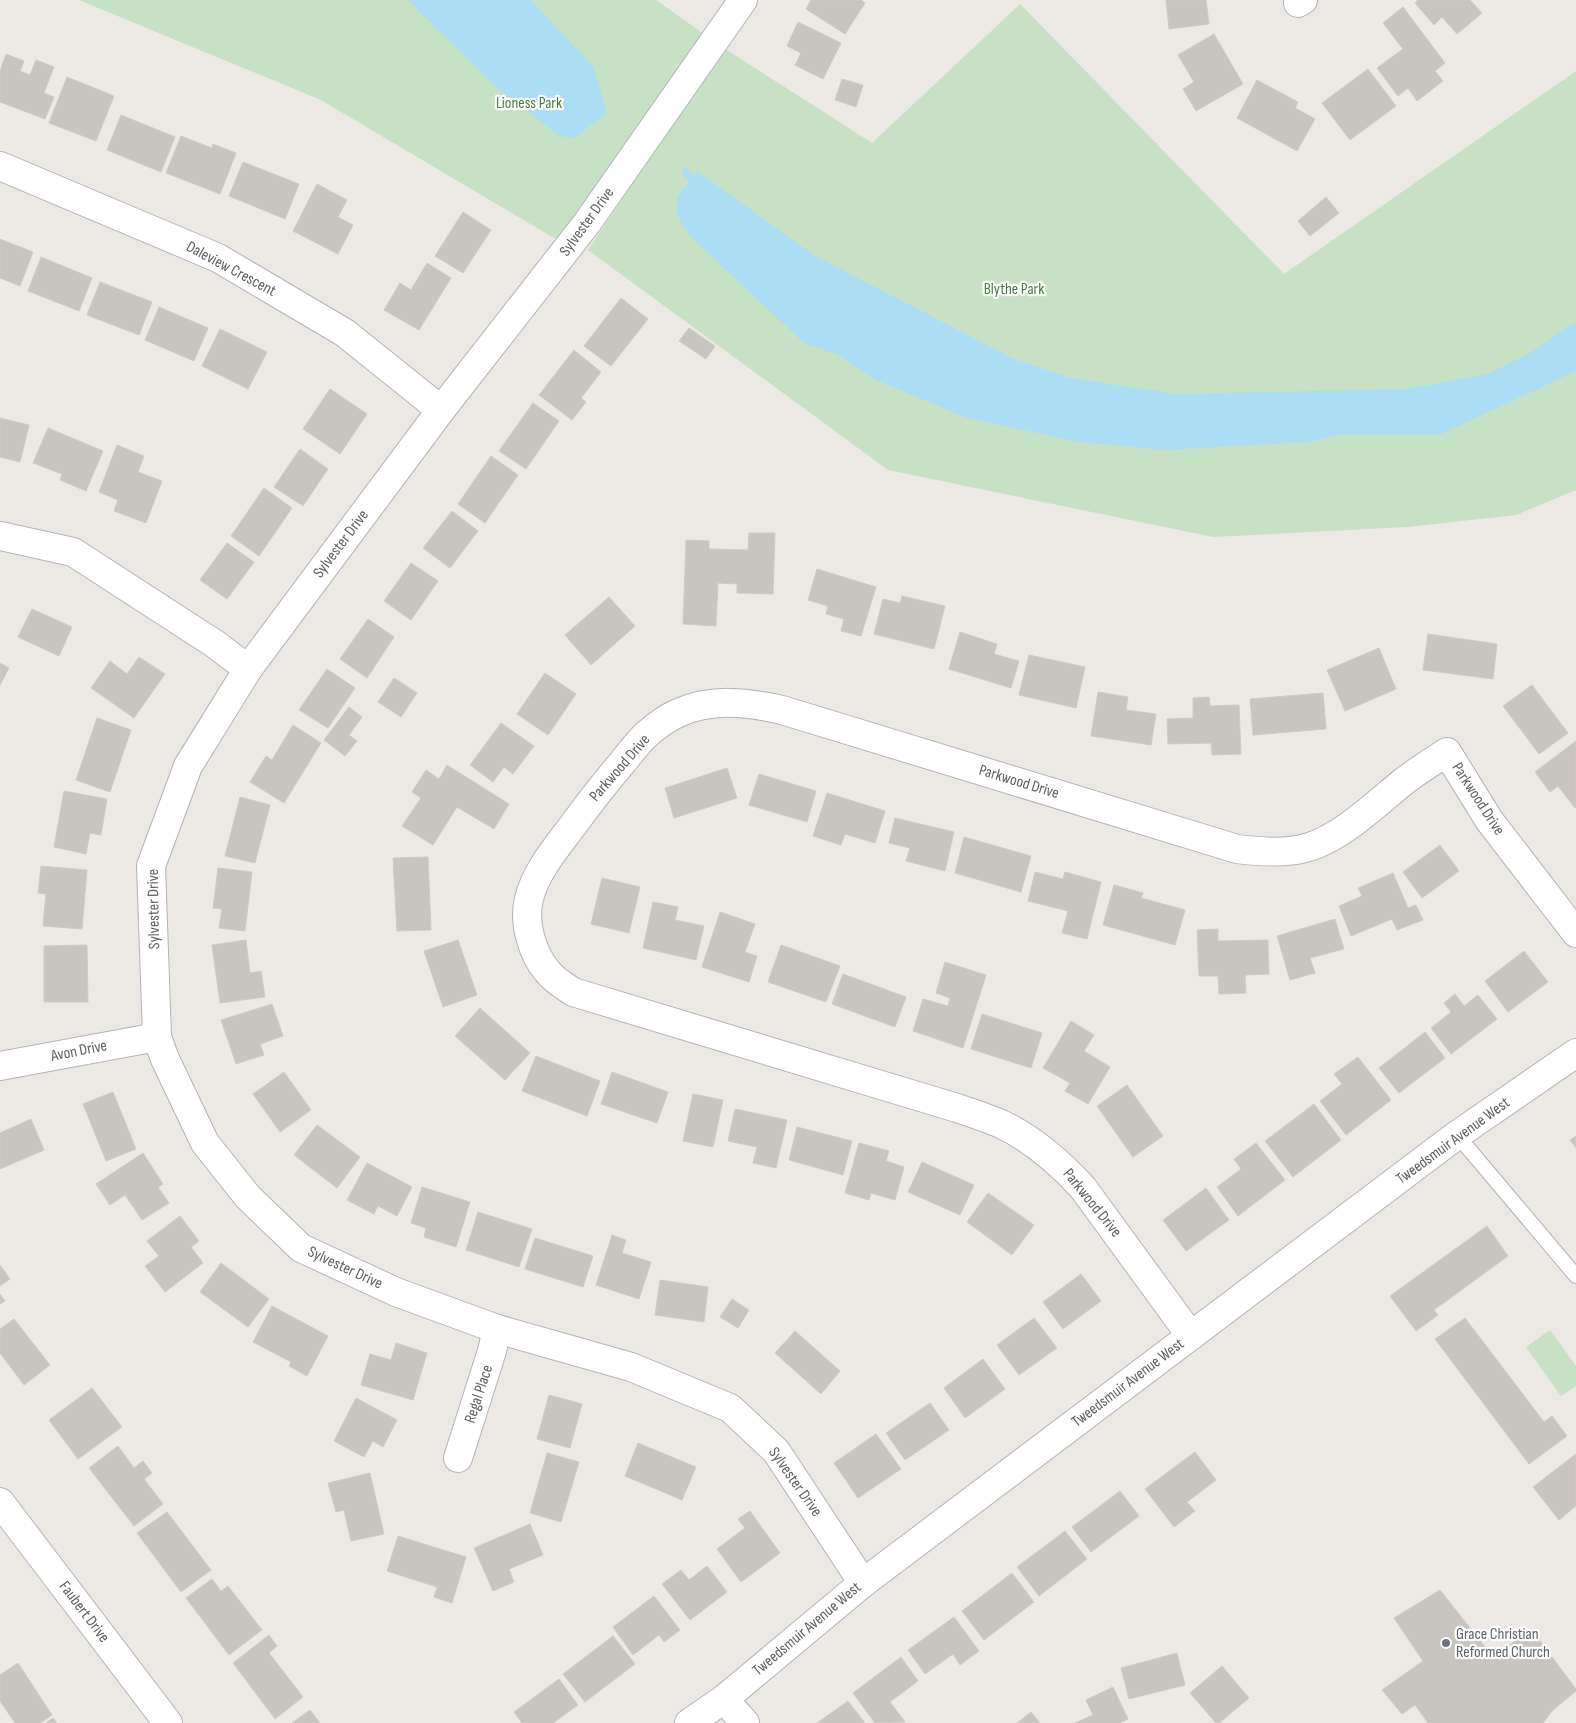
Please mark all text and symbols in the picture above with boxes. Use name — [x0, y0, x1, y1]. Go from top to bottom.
park label: Lioness Park — [496, 94, 562, 113]
street label: Sylvester Drive — [556, 184, 618, 260]
street label: Daleview Crescent — [183, 237, 279, 301]
park label: Blythe Park — [984, 280, 1044, 299]
street label: Sylvester Drive — [309, 506, 373, 582]
street label: Parkwood Drive — [586, 731, 654, 805]
street label: Parkwood Drive — [1447, 759, 1509, 839]
street label: Parkwood Drive — [977, 761, 1061, 803]
street label: Sylvester Drive — [144, 869, 164, 949]
street label: Avon Drive — [48, 1036, 109, 1066]
street label: Tweedsmuir Avenue West — [1392, 1093, 1514, 1189]
street label: Parkwood Drive — [1059, 1165, 1125, 1241]
street label: Sylvester Drive — [305, 1242, 385, 1294]
street label: Tweedsmuir Avenue West — [1068, 1334, 1188, 1431]
street label: Regal Place — [461, 1362, 497, 1426]
street label: Sylvester Drive — [764, 1444, 826, 1520]
street label: Faubert Drive — [55, 1578, 113, 1646]
street label: Tweedsmuir Avenue West — [749, 1578, 865, 1680]
place label: Grace Christian Reformed Church — [1456, 1625, 1550, 1662]
marker: Grace Christian Reformed Church — [1440, 1637, 1452, 1649]

